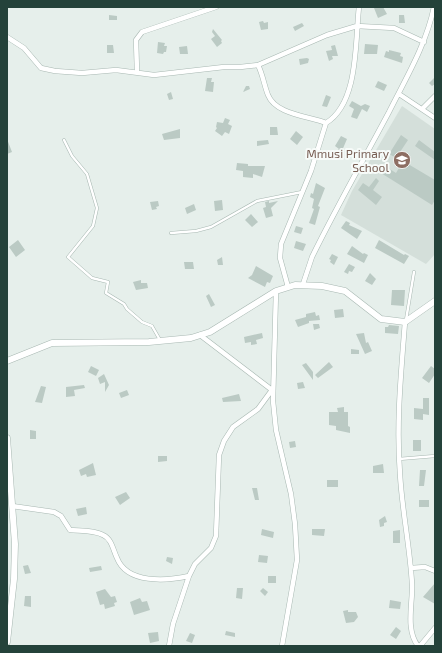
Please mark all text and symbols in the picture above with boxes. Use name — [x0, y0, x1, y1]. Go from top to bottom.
place label: Mmusi Primary School — [306, 146, 390, 174]
school or university icon: Mmusi Primary School — [392, 150, 412, 170]

